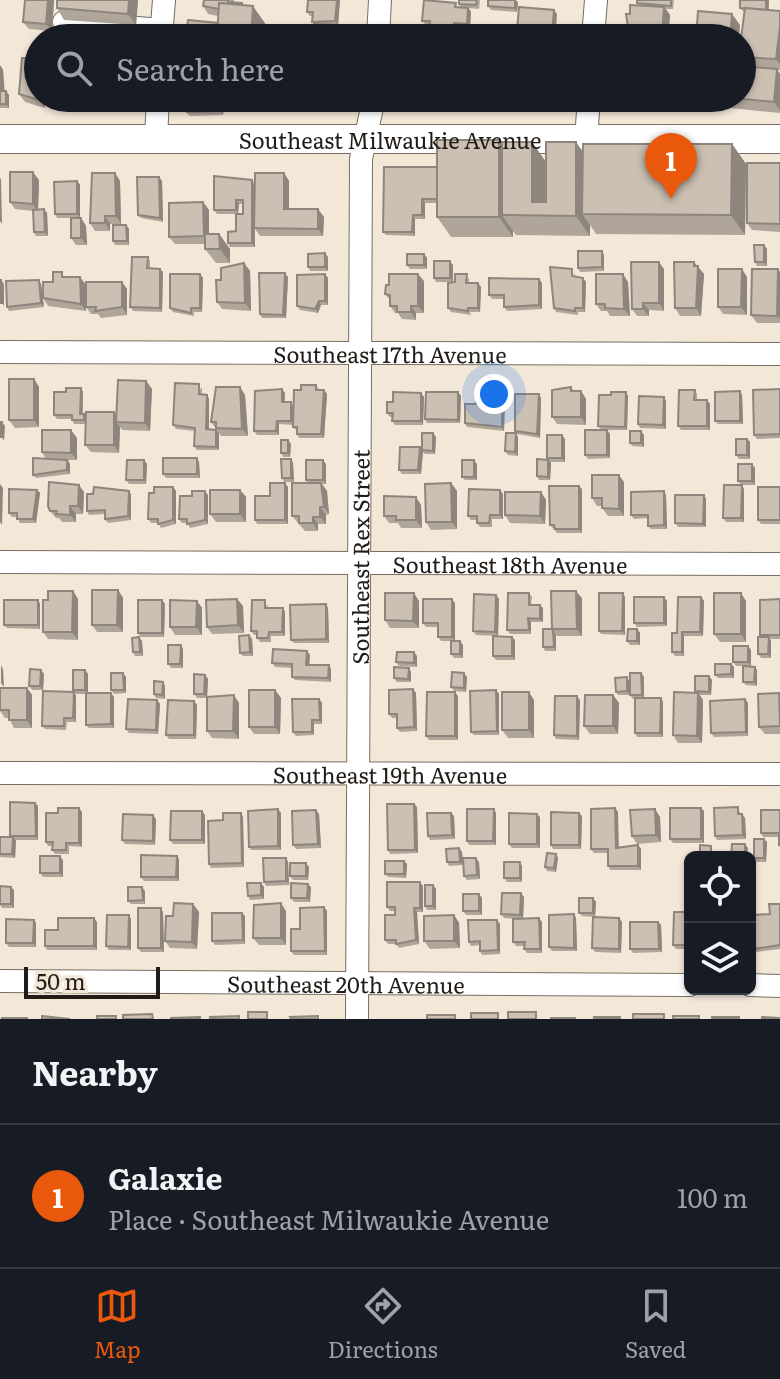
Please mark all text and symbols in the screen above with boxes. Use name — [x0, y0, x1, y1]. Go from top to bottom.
search box — [24, 24, 756, 112]
icon: search — [52, 46, 96, 90]
text: Search here — [116, 46, 284, 90]
street label: Southeast Milwaukie Avenue — [239, 123, 541, 156]
pin: 1 — [645, 133, 697, 199]
street label: Southeast 17th Avenue — [273, 336, 507, 370]
your location — [474, 374, 514, 414]
street label: Southeast Rex Street — [342, 449, 376, 665]
street label: Southeast 18th Avenue — [392, 547, 628, 580]
street label: Southeast 19th Avenue — [273, 757, 507, 790]
map controls — [684, 851, 756, 995]
button: locate — [684, 851, 756, 923]
button: layers — [684, 923, 756, 995]
scale bar — [24, 963, 160, 999]
text: 50 m — [36, 964, 86, 997]
street label: Southeast 20th Avenue — [227, 966, 465, 1000]
text: Nearby — [32, 1046, 158, 1096]
text: Galaxie — [108, 1155, 222, 1199]
text: 1 — [53, 1177, 63, 1216]
text: 100 m — [677, 1177, 748, 1216]
text: Place · Southeast Milwaukie Avenue — [108, 1199, 549, 1238]
tab: Map — [94, 1284, 141, 1365]
tab: Directions — [328, 1284, 438, 1365]
tab: Saved — [625, 1284, 686, 1365]

